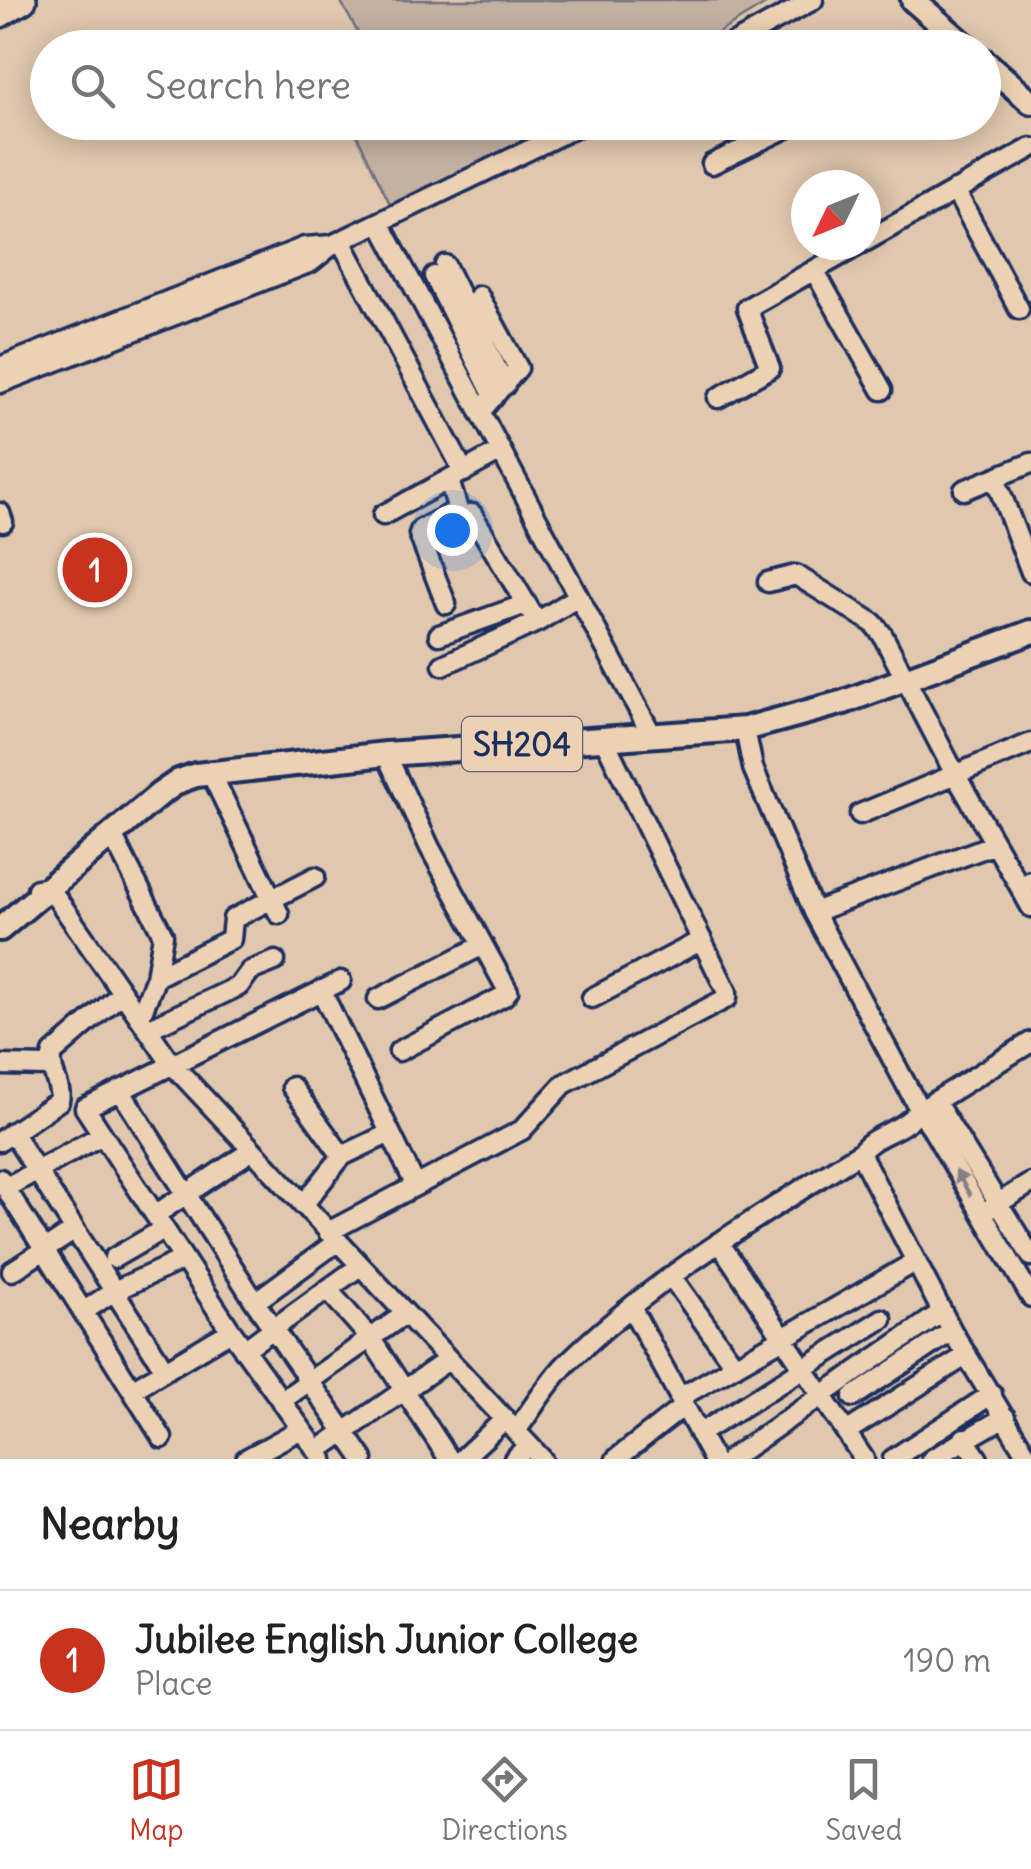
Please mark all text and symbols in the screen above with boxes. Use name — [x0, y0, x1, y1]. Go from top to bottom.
search box — [30, 30, 1001, 140]
icon: search — [65, 58, 120, 113]
text: Search here — [145, 62, 351, 109]
north arrow — [791, 170, 881, 260]
your location — [427, 505, 478, 556]
pin: 1 — [62, 532, 128, 608]
road number: SH204 — [462, 717, 582, 771]
one-way arrow — [955, 1169, 972, 1197]
text: Nearby — [40, 1498, 179, 1550]
text: Jubilee English Junior College — [135, 1616, 638, 1663]
text: 1 — [66, 1640, 79, 1681]
text: 190 m — [903, 1640, 991, 1681]
text: Place — [135, 1663, 212, 1704]
tab: Map — [129, 1752, 184, 1848]
tab: Directions — [441, 1752, 568, 1848]
tab: Saved — [825, 1752, 902, 1848]

